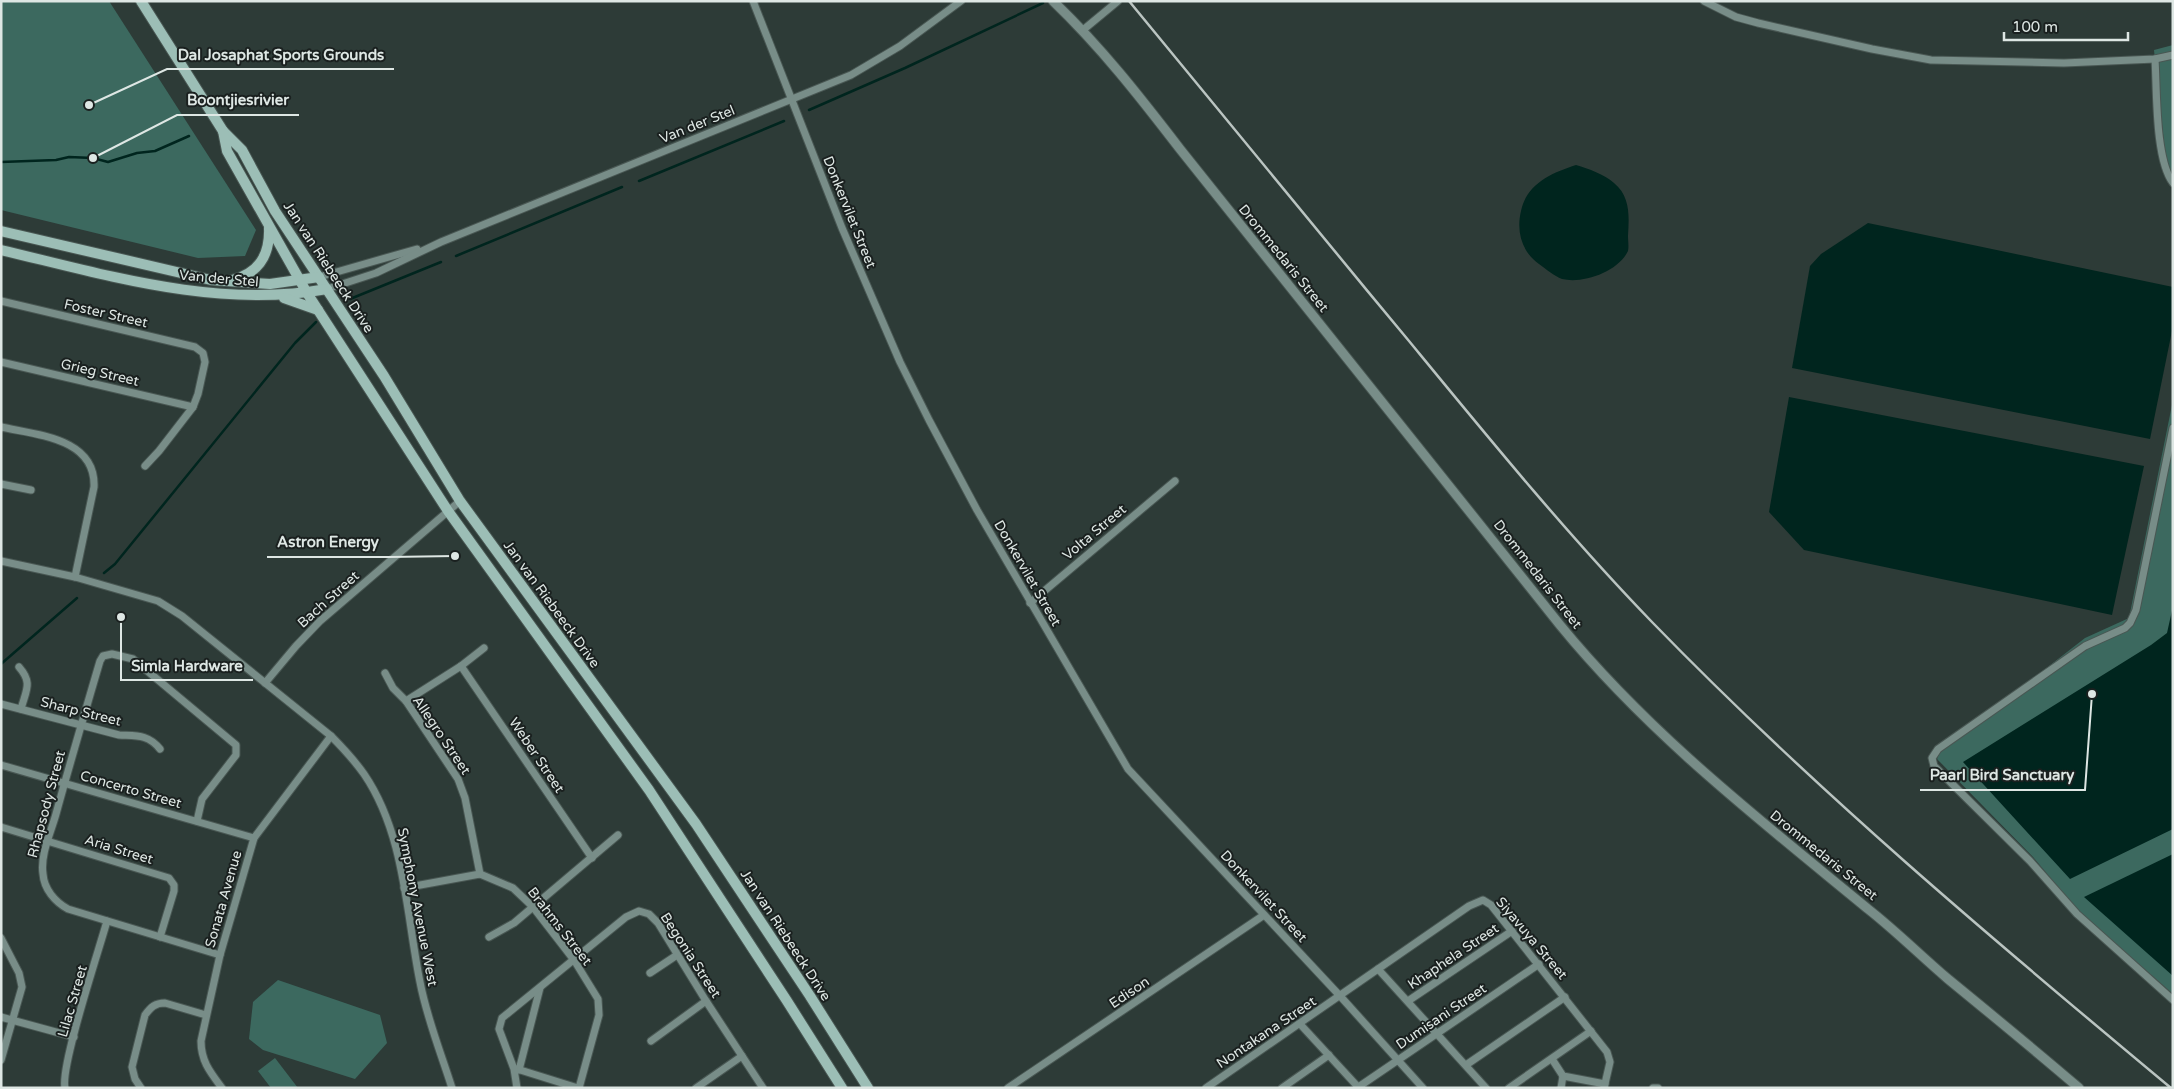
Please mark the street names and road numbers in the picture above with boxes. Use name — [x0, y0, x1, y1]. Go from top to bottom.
street label: Van der Stel — [657, 102, 737, 147]
street label: Donkervilet Street — [819, 154, 880, 271]
street label: Jan van Riebeeck Drive — [280, 198, 377, 336]
street label: Drommedaris Street — [1235, 201, 1333, 316]
street label: Van der Stel — [179, 267, 259, 290]
street label: Foster Street — [62, 296, 150, 332]
street label: Grieg Street — [59, 355, 141, 390]
street label: Volta Street — [1059, 500, 1130, 564]
street label: Drommedaris Street — [1490, 516, 1586, 633]
street label: Donkervilet Street — [990, 517, 1065, 630]
street label: Jan van Riebeeck Drive — [500, 537, 604, 671]
street label: Bach Street — [294, 567, 363, 632]
street label: Sharp Street — [39, 693, 124, 730]
street label: Allegro Street — [409, 693, 475, 778]
street label: Weber Street — [505, 714, 568, 797]
street label: Rhapsody Street — [24, 748, 69, 860]
street label: Concerto Street — [78, 767, 184, 812]
street label: Drommedaris Street — [1766, 807, 1881, 904]
street label: Symphony Avenue West — [394, 826, 441, 988]
street label: Aria Street — [83, 831, 156, 868]
street label: Donkervilet Street — [1217, 847, 1311, 946]
street label: Sonata Avenue — [201, 849, 245, 950]
street label: Jan van Riebeeck Drive — [737, 866, 834, 1004]
street label: Brahms Street — [524, 884, 596, 969]
street label: Siyavuya Street — [1492, 894, 1571, 983]
street label: Begonia Street — [657, 909, 725, 1002]
street label: Khaphela Street — [1405, 919, 1503, 993]
street label: Lilac Street — [54, 963, 91, 1039]
street label: Edison — [1106, 973, 1153, 1012]
street label: Dumisani Street — [1393, 980, 1490, 1053]
street label: Nontakana Street — [1213, 992, 1320, 1072]

